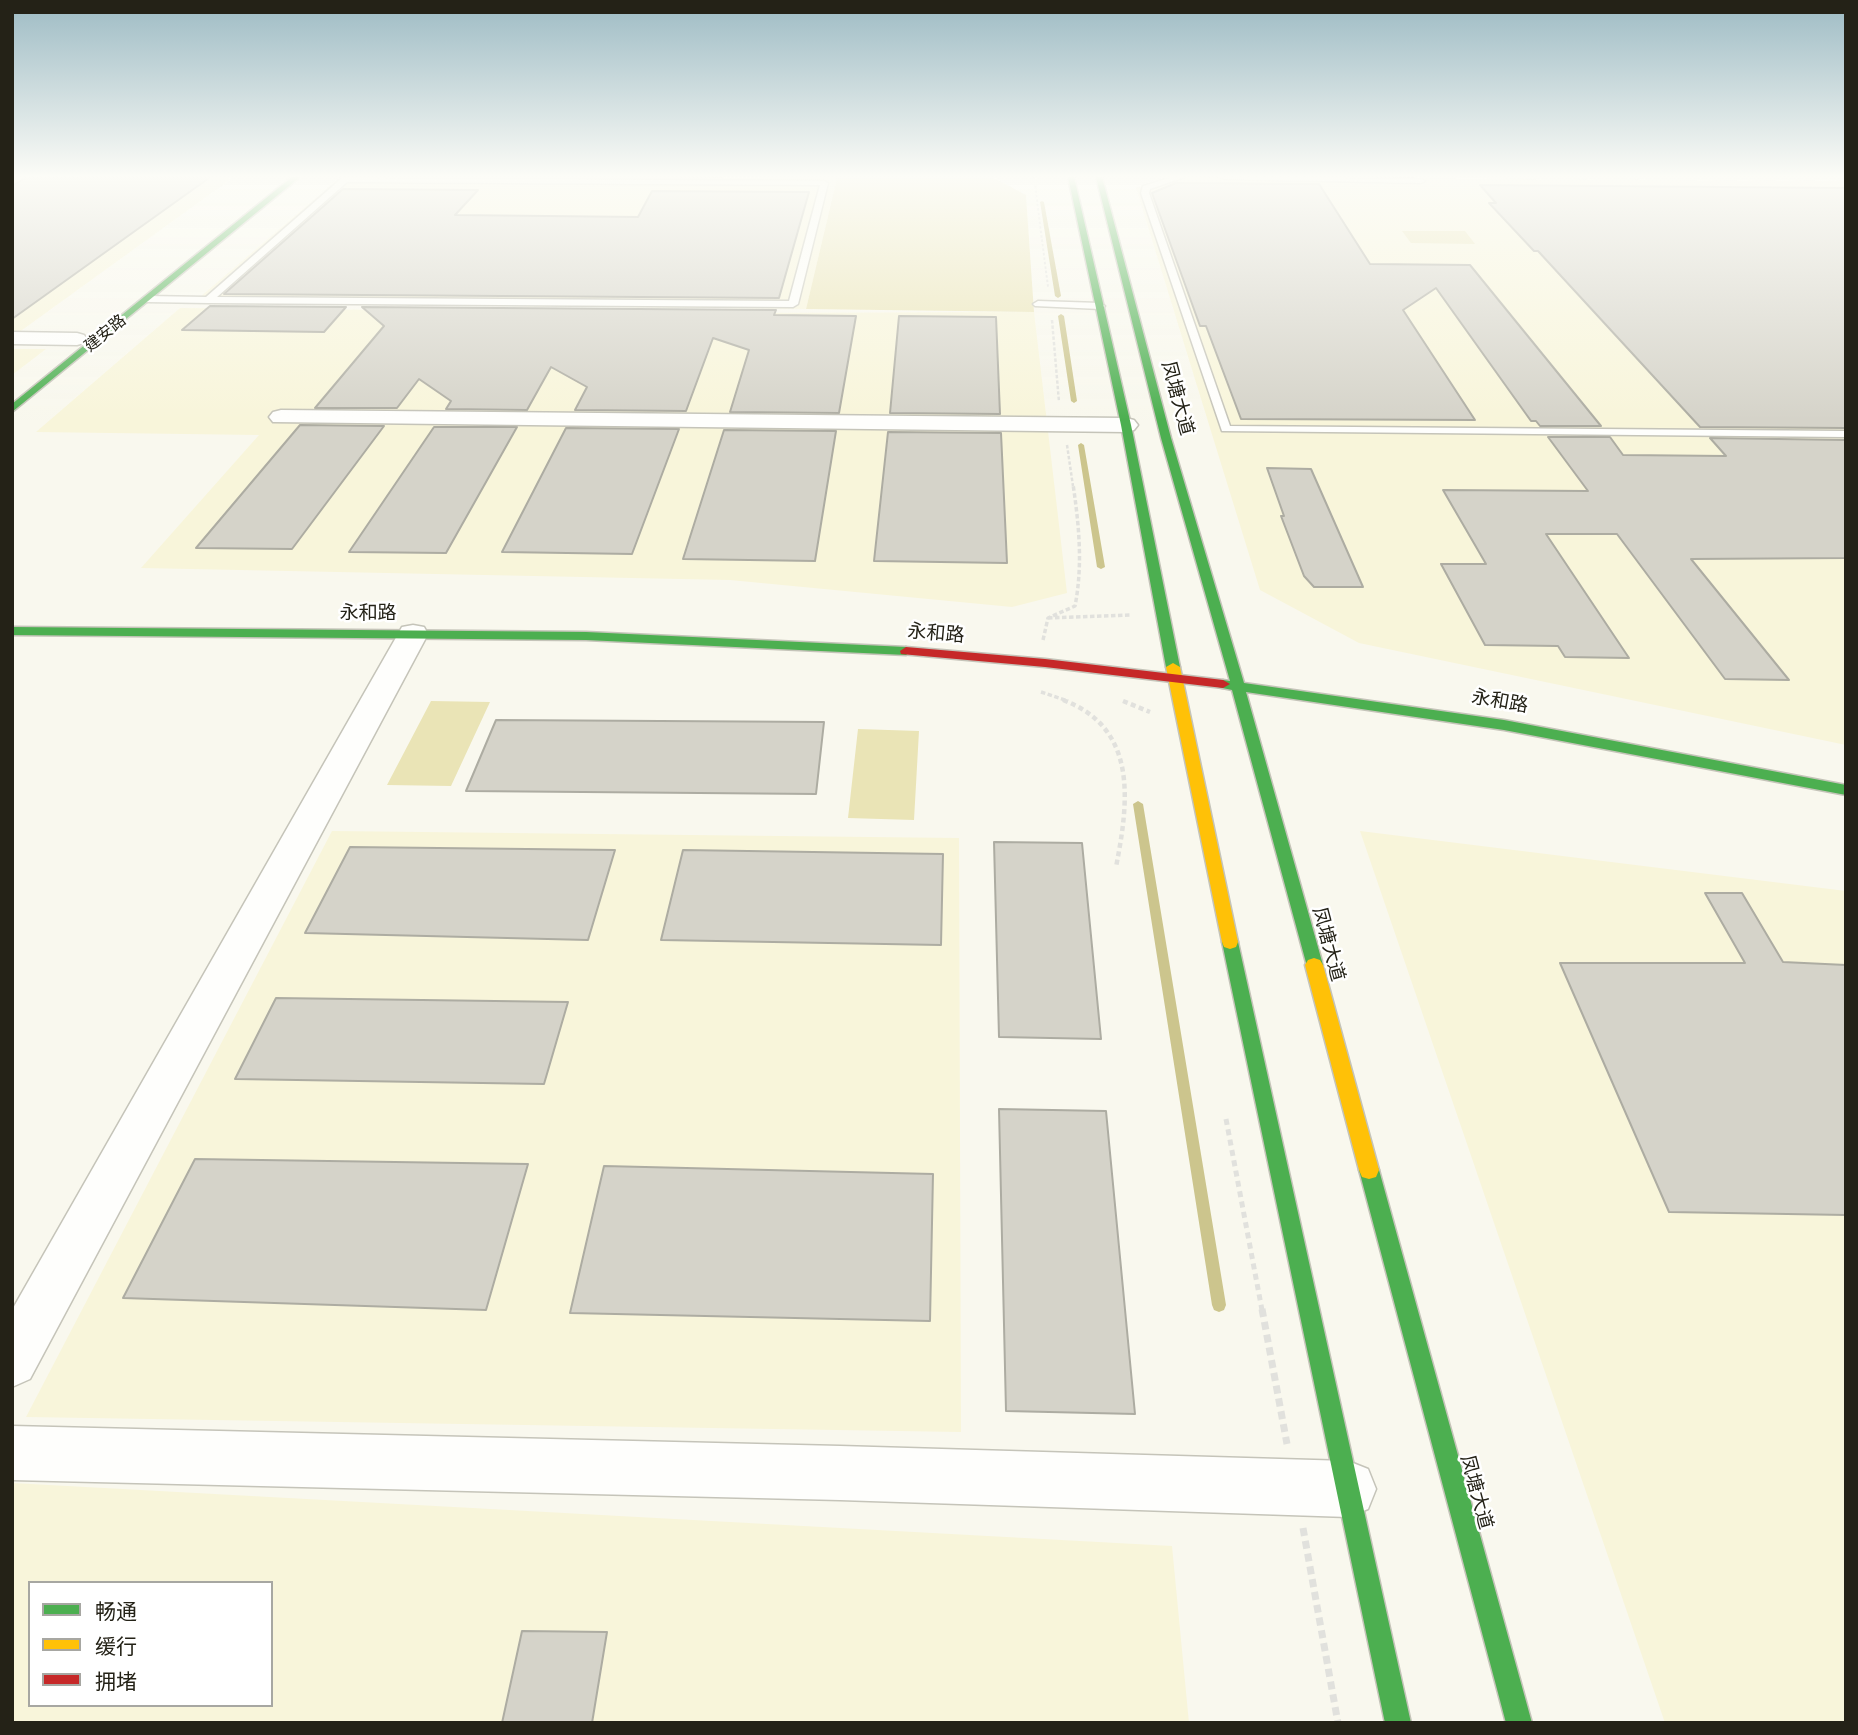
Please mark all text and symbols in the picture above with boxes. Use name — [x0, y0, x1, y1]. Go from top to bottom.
street label: 建安路 — [80, 310, 130, 356]
street label: 凤塘大道 — [1157, 358, 1199, 438]
street label: 永和路 — [340, 602, 396, 624]
street label: 永和路 — [907, 619, 965, 647]
street label: 永和路 — [1470, 685, 1530, 717]
street label: 凤塘大道 — [1308, 904, 1350, 984]
street label: 凤塘大道 — [1456, 1452, 1498, 1532]
legend — [28, 1581, 273, 1707]
text: 畅通 — [95, 1599, 137, 1623]
text: 缓行 — [95, 1634, 137, 1658]
text: 拥堵 — [95, 1669, 137, 1693]

